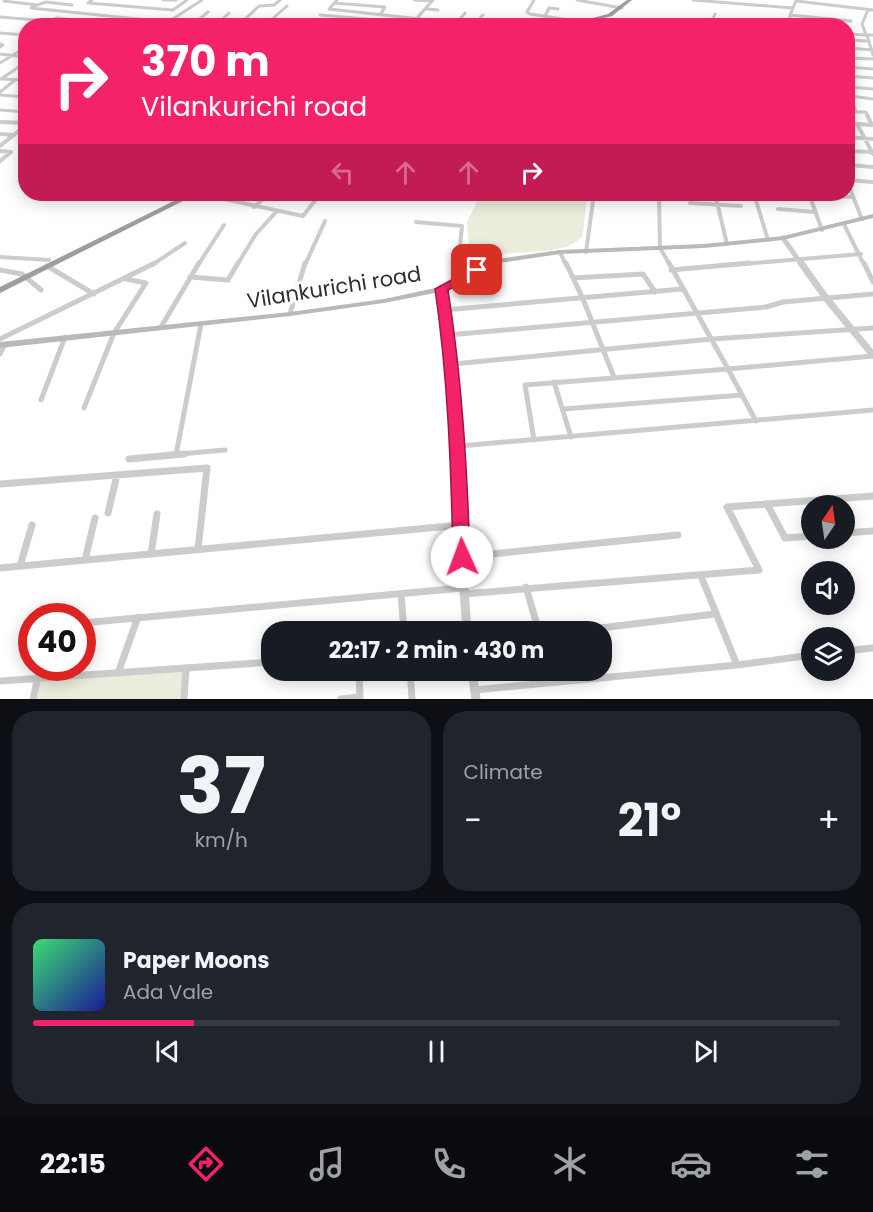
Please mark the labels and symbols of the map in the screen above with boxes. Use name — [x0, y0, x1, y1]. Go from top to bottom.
pin — [451, 244, 502, 295]
street label: Vilankurichi road — [245, 259, 423, 315]
north arrow — [801, 495, 855, 549]
position arrow — [430, 525, 494, 589]
speed limit sign: 40 — [18, 603, 96, 681]

